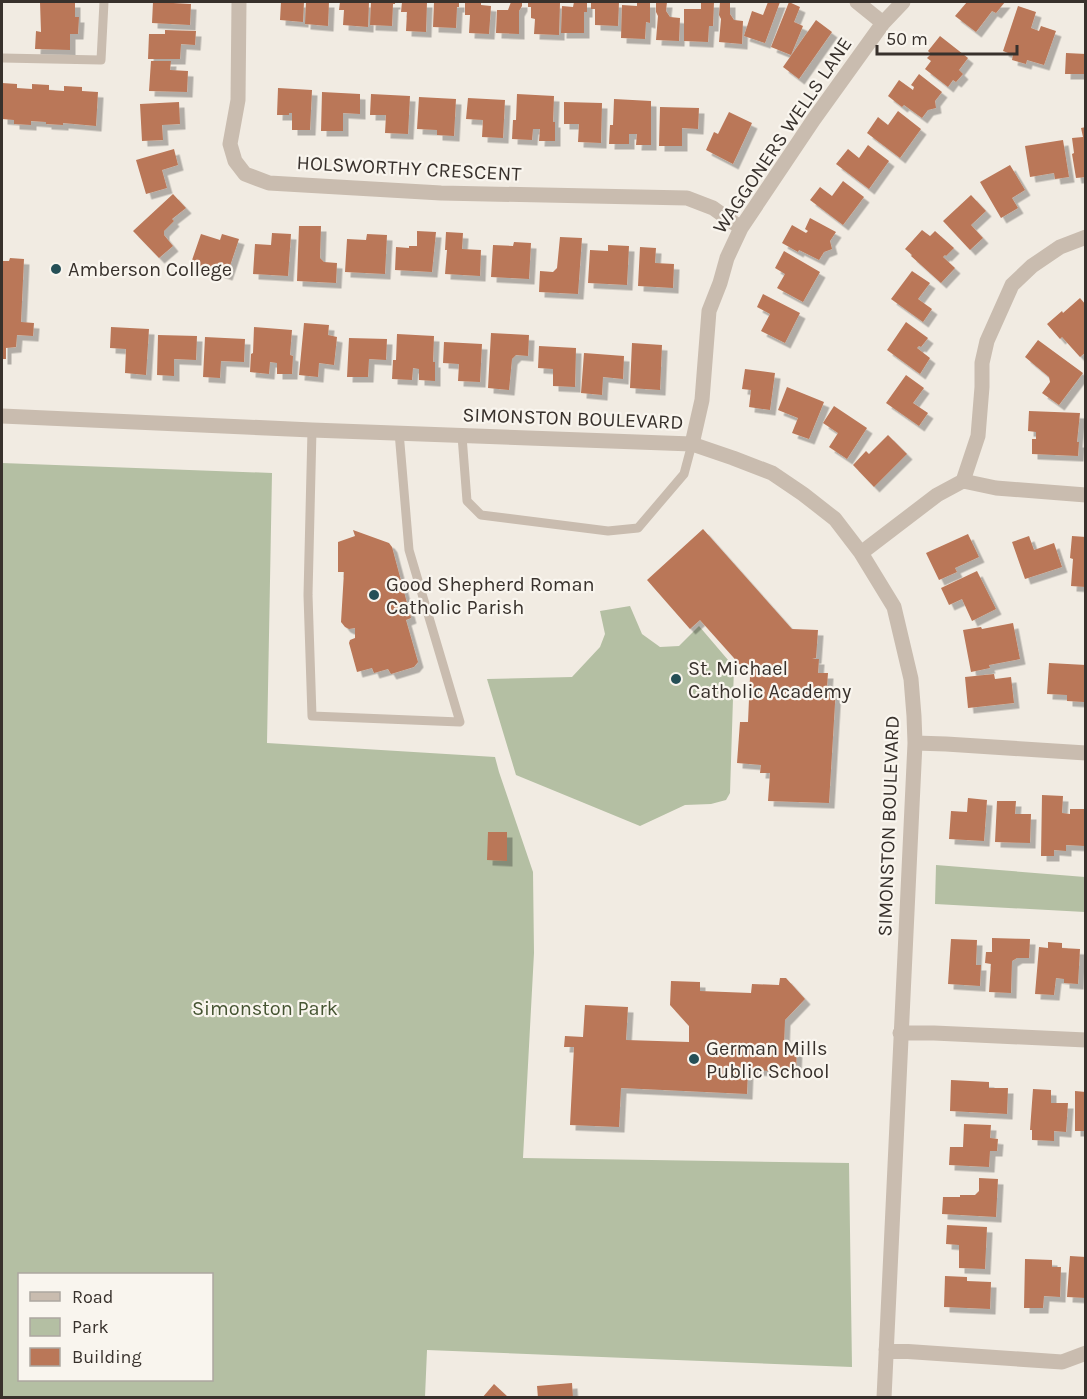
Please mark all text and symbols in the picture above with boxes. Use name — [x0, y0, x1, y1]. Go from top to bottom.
scale bar — [877, 18, 1016, 56]
text: 50 m — [886, 28, 928, 50]
street label: WAGGONERS WELLS LANE — [708, 33, 857, 238]
street label: HOLSWORTHY CRESCENT — [296, 151, 522, 186]
place label: Amberson College — [68, 258, 232, 281]
marker: Amberson College — [49, 262, 63, 276]
street label: SIMONSTON BOULEVARD — [462, 403, 684, 434]
place label: Good Shepherd Roman Catholic Parish — [386, 573, 595, 619]
marker: Good Shepherd Roman Catholic Parish — [367, 588, 381, 602]
place label: St. Michael Catholic Academy — [688, 657, 851, 703]
marker: St. Michael Catholic Academy — [669, 672, 683, 686]
street label: SIMONSTON BOULEVARD — [873, 715, 904, 937]
park label: Simonston Park — [192, 997, 338, 1020]
place label: German Mills Public School — [706, 1037, 830, 1083]
marker: German Mills Public School — [687, 1052, 701, 1066]
legend — [18, 1273, 213, 1381]
text: Road — [72, 1286, 113, 1308]
text: Park — [72, 1316, 109, 1338]
text: Building — [72, 1346, 142, 1368]

